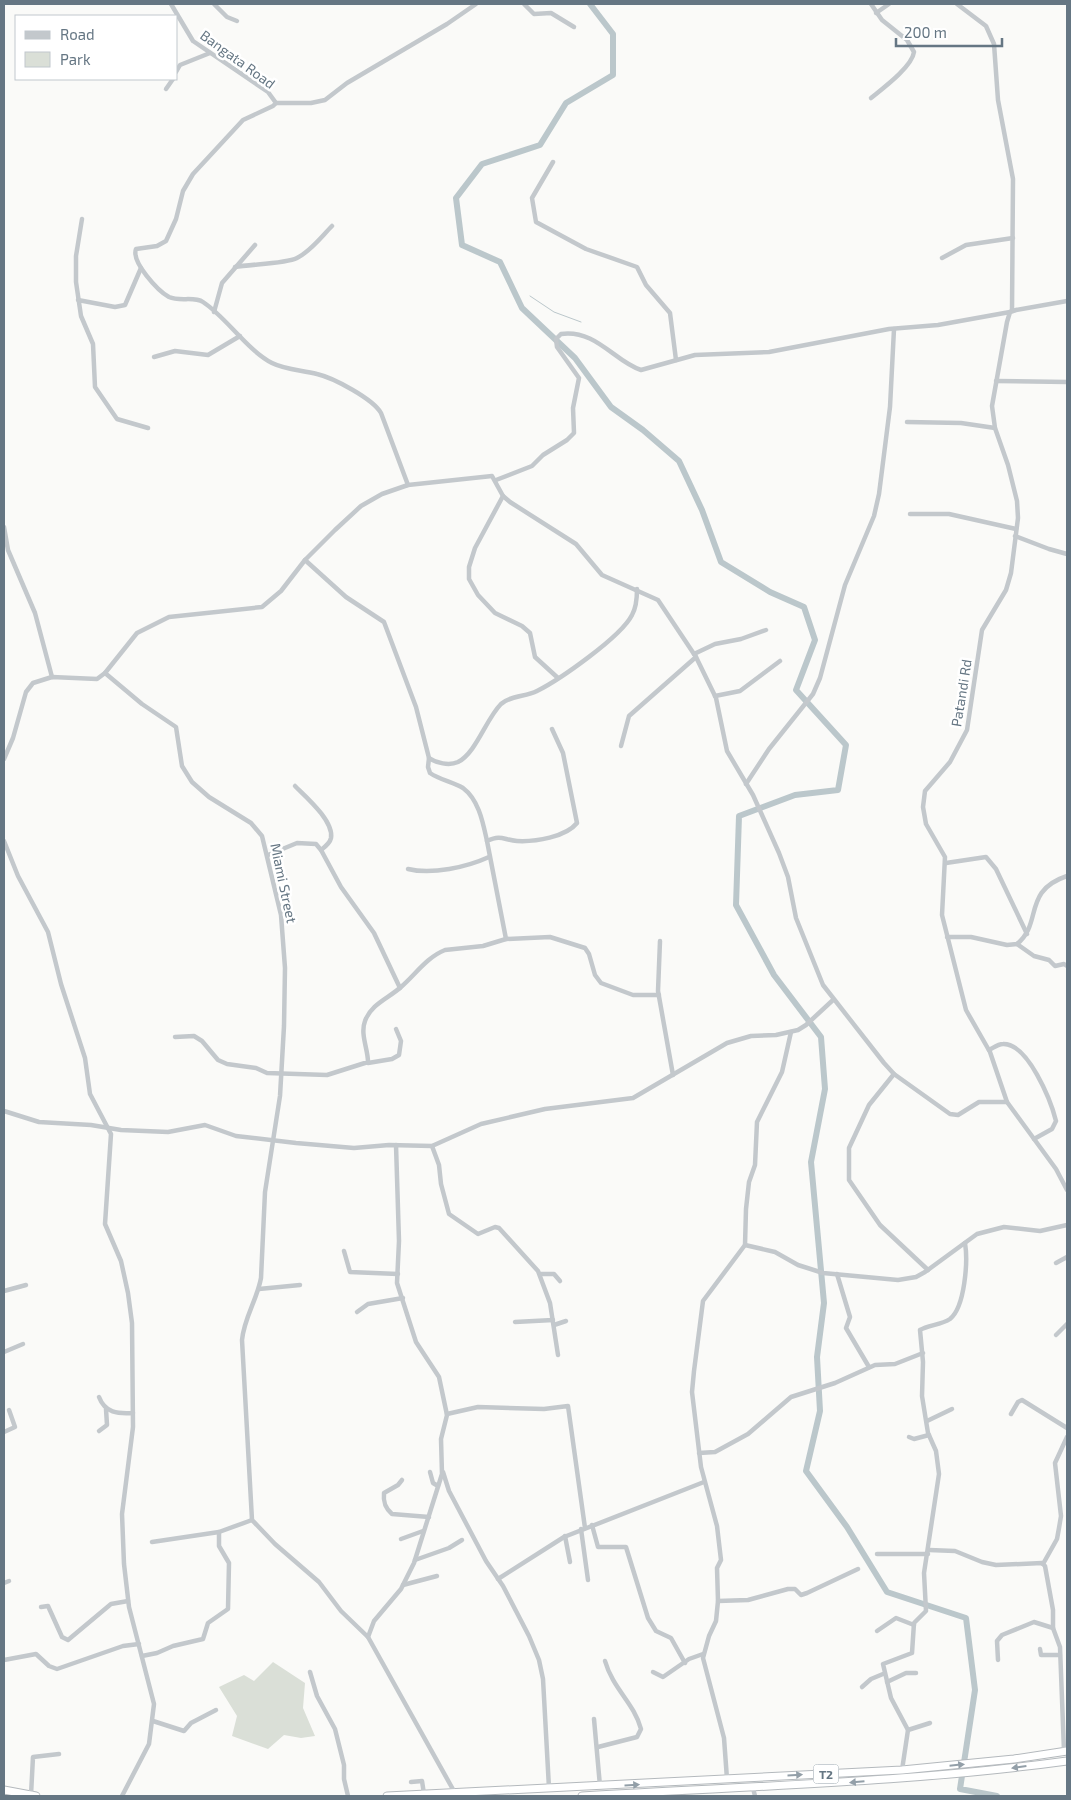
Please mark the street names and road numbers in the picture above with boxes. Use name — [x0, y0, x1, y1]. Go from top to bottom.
street label: Bangata Road — [197, 26, 279, 92]
street label: Patandi Rd — [947, 658, 975, 728]
street label: Miami Street — [267, 842, 301, 924]
road number: T2 — [814, 1765, 838, 1784]

